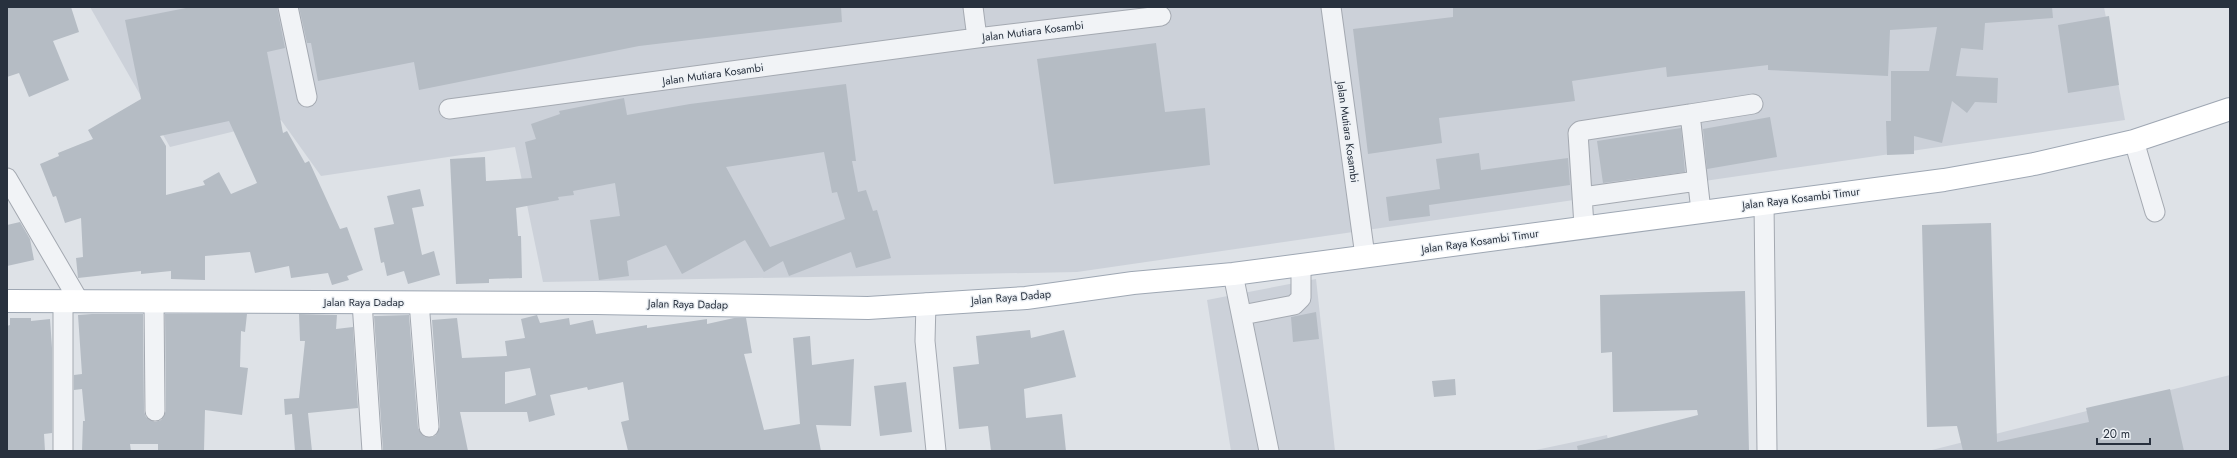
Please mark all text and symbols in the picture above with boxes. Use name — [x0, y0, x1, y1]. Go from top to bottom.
street label: Jalan Mutiara Kosambi — [979, 17, 1085, 45]
street label: Jalan Mutiara Kosambi — [659, 59, 765, 89]
street label: Jalan Mutiara Kosambi — [1333, 78, 1363, 184]
street label: Jalan Raya Kosambi Timur — [1739, 183, 1861, 213]
street label: Jalan Raya Kosambi Timur — [1418, 225, 1540, 257]
street label: Jalan Raya Dadap — [968, 286, 1052, 309]
street label: Jalan Raya Dadap — [322, 294, 404, 310]
street label: Jalan Raya Dadap — [646, 295, 728, 313]
scale bar — [2097, 420, 2150, 446]
text: 20 m — [2103, 425, 2130, 443]

